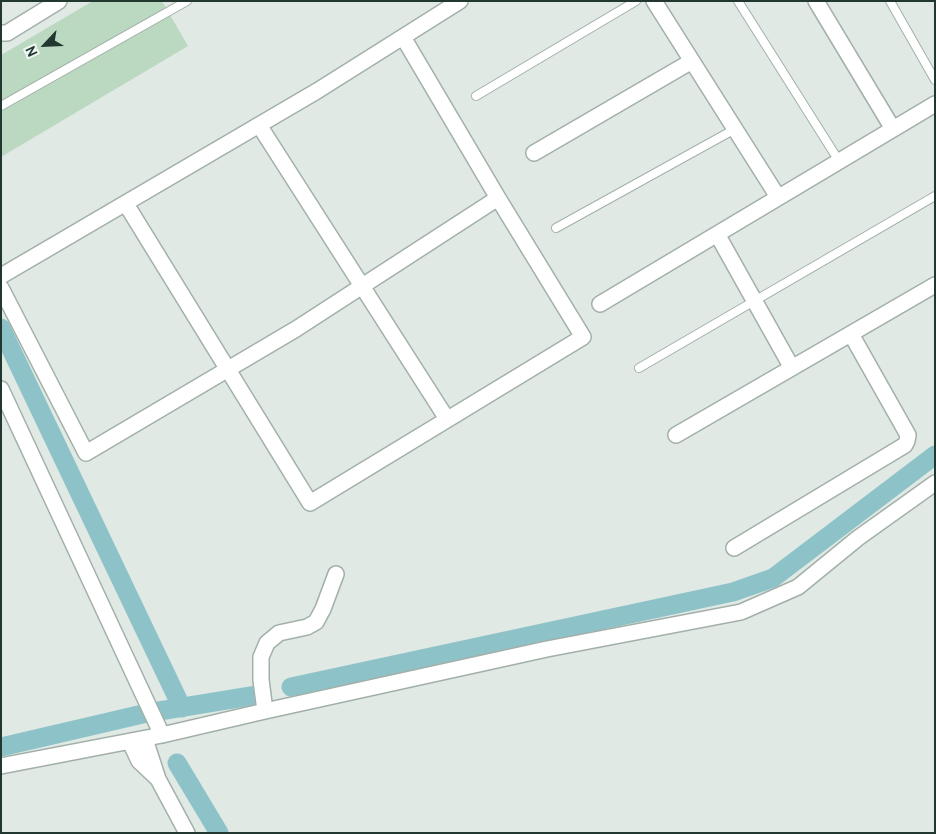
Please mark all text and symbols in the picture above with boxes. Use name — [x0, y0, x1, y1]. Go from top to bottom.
north arrow — [20, 20, 70, 70]
text: N — [21, 43, 42, 60]

